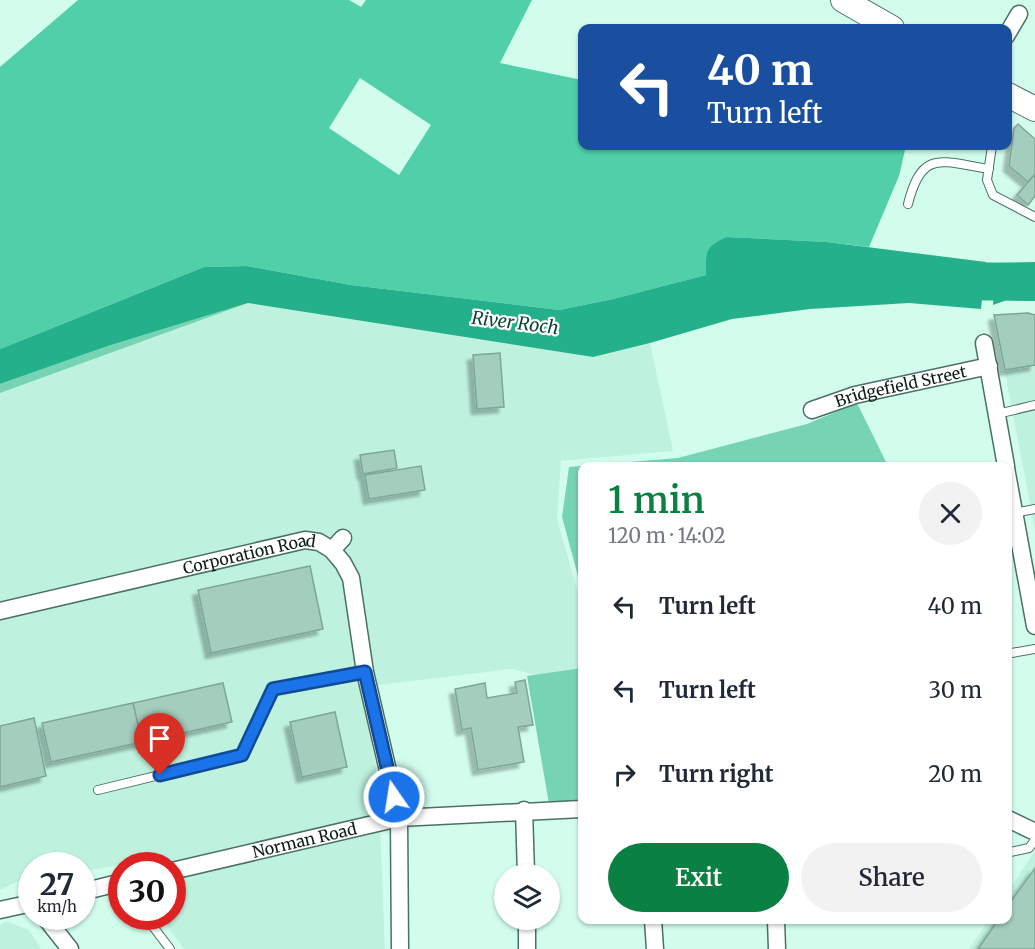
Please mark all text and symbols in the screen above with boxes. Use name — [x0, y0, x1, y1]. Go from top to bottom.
text: 40 m — [707, 44, 813, 96]
icon: left — [608, 48, 686, 126]
text: Turn left — [707, 96, 822, 130]
water label: River Roch — [470, 306, 560, 339]
street label: Bridgefield Street — [832, 361, 969, 411]
text: 1 min — [608, 478, 705, 523]
button: close — [919, 482, 982, 545]
text: 120 m · 14:02 — [608, 523, 726, 548]
street label: Corporation Road — [181, 530, 317, 578]
icon: left — [608, 590, 641, 623]
text: Turn left — [659, 592, 756, 620]
text: 40 m — [927, 592, 982, 620]
icon: left — [608, 674, 641, 707]
text: Turn left — [659, 676, 756, 704]
text: 30 m — [928, 676, 982, 704]
pin — [134, 713, 185, 775]
icon: arrive — [143, 722, 176, 755]
icon: right — [608, 758, 641, 791]
text: Turn right — [659, 760, 773, 788]
text: 20 m — [928, 760, 982, 788]
position arrow — [362, 765, 426, 829]
street label: Norman Road — [250, 818, 359, 862]
button: Exit — [608, 843, 789, 912]
button: Share — [801, 843, 982, 912]
speed limit sign: 30 — [108, 852, 186, 930]
map controls — [494, 864, 560, 930]
button: layers — [494, 864, 560, 930]
text: 27 — [40, 865, 74, 903]
text: km/h — [37, 897, 77, 916]

